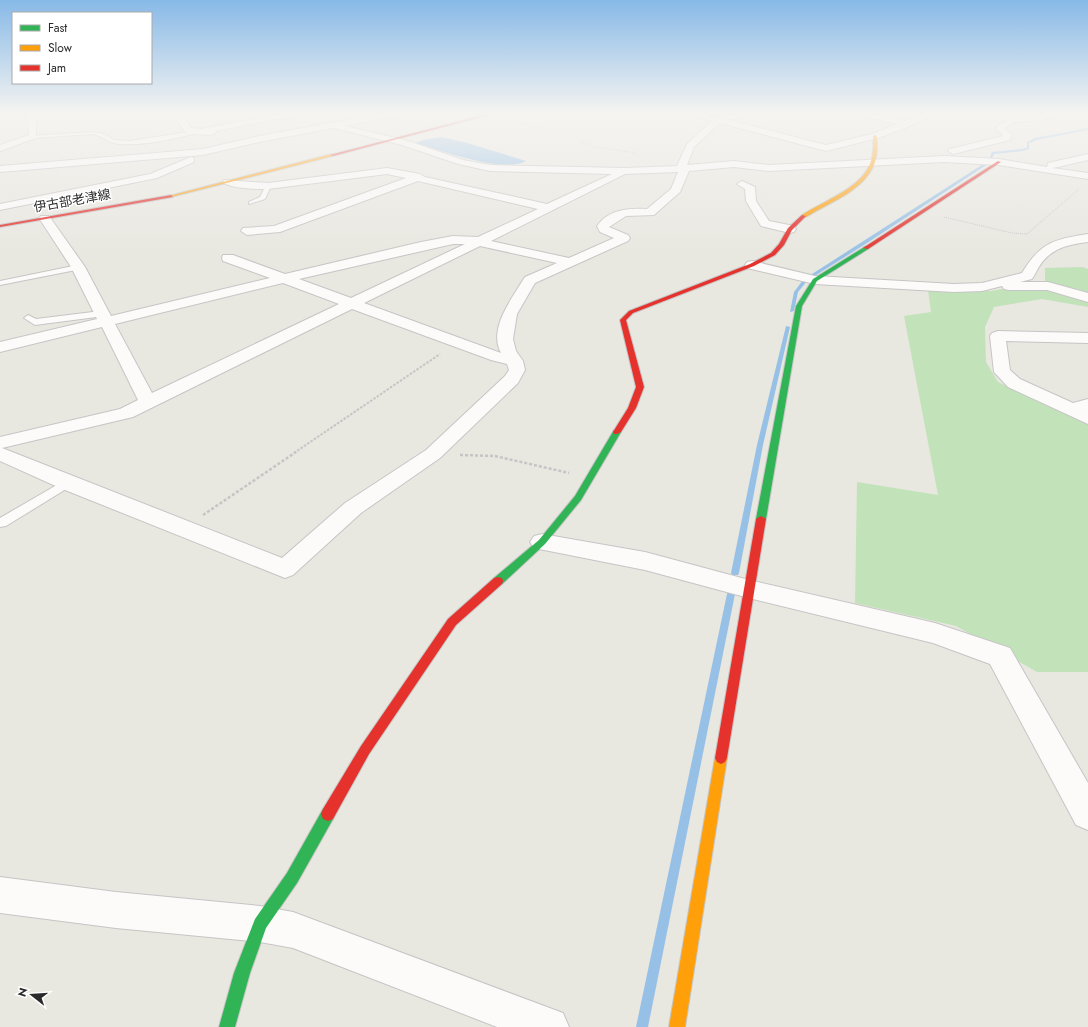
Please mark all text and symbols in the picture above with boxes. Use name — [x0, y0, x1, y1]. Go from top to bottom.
legend — [12, 12, 152, 84]
text: Fast — [48, 19, 67, 37]
text: Slow — [48, 39, 73, 57]
text: Jam — [46, 59, 66, 77]
street label: 伊古部老津線 — [32, 184, 112, 217]
north arrow — [12, 975, 52, 1015]
text: N — [14, 986, 31, 999]

